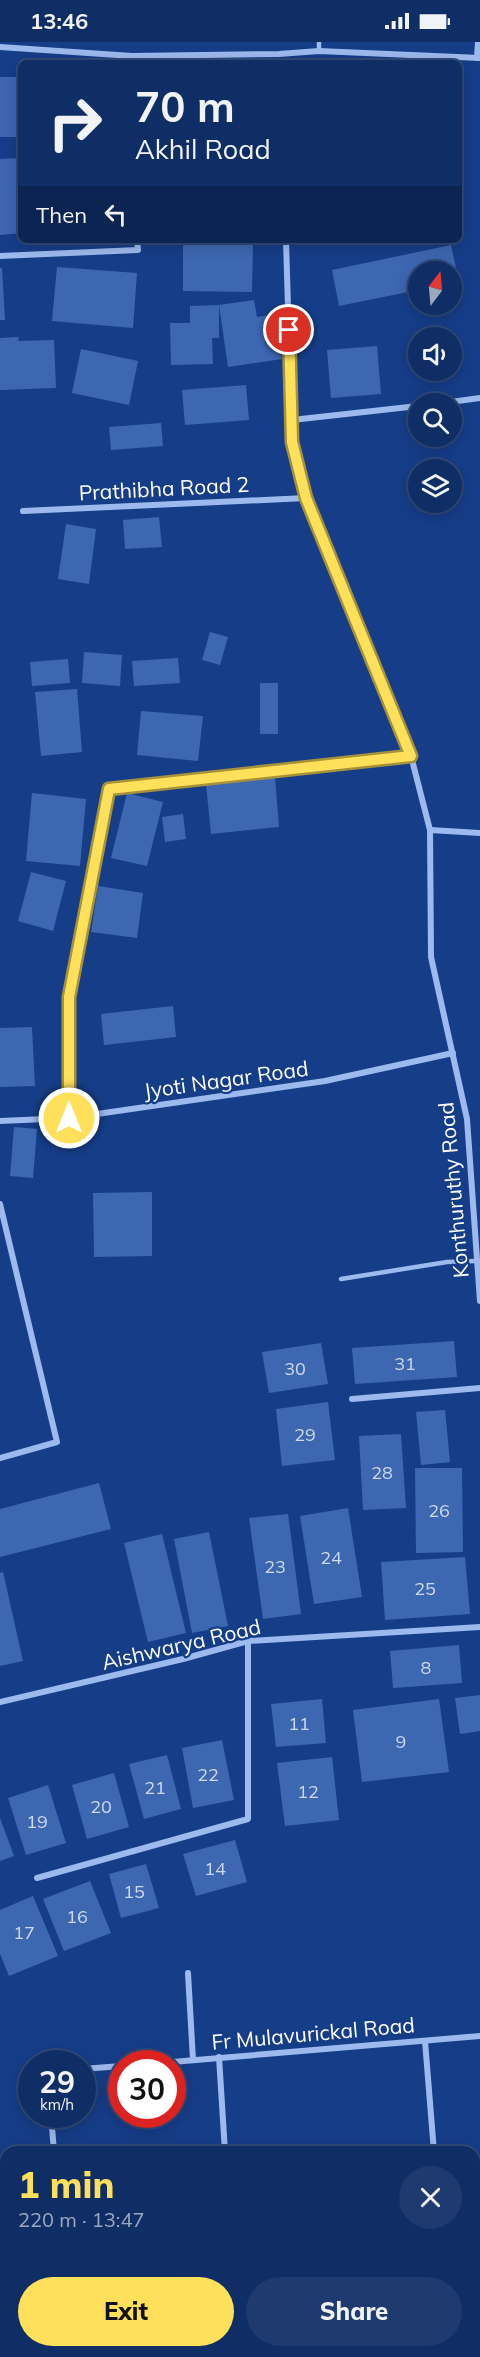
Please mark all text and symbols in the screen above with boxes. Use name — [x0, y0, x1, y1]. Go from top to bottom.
text: 13:46 — [30, 7, 88, 35]
text: 70 m — [135, 80, 235, 133]
icon: right — [36, 84, 114, 162]
text: Akhil Road — [135, 132, 271, 166]
icon: left — [99, 198, 132, 231]
text: Then — [36, 201, 87, 229]
north arrow — [408, 261, 462, 315]
map controls — [408, 261, 462, 513]
pin — [263, 304, 314, 355]
icon: arrive — [272, 313, 305, 346]
button: sound — [408, 327, 462, 381]
button: search — [408, 393, 462, 447]
button: layers — [408, 459, 462, 513]
street label: Prathibha Road 2 — [78, 471, 250, 505]
street label: Jyoti Nagar Road — [142, 1055, 310, 1103]
position arrow — [37, 1086, 101, 1150]
street label: Konthuruthy Road — [432, 1101, 474, 1279]
house number: 31 — [394, 1352, 416, 1375]
house number: 30 — [284, 1357, 306, 1380]
house number: 29 — [294, 1423, 316, 1446]
house number: 28 — [371, 1461, 393, 1484]
house number: 26 — [428, 1499, 450, 1522]
house number: 24 — [320, 1546, 342, 1569]
house number: 23 — [264, 1555, 286, 1578]
house number: 25 — [414, 1577, 436, 1600]
street label: Aishwarya Road — [99, 1613, 263, 1675]
house number: 8 — [421, 1656, 431, 1679]
house number: 11 — [288, 1712, 310, 1735]
house number: 9 — [396, 1730, 406, 1753]
house number: 22 — [197, 1763, 219, 1786]
house number: 21 — [144, 1776, 166, 1799]
house number: 12 — [297, 1780, 319, 1803]
house number: 20 — [90, 1795, 112, 1818]
house number: 19 — [26, 1810, 48, 1833]
house number: 14 — [204, 1857, 226, 1880]
house number: 15 — [123, 1880, 145, 1903]
house number: 16 — [66, 1905, 88, 1928]
house number: 17 — [13, 1921, 35, 1944]
street label: Fr Mulavurickal Road — [210, 2011, 416, 2055]
speed limit sign: 30 — [108, 2050, 186, 2128]
text: 29 — [39, 2063, 75, 2101]
text: km/h — [40, 2095, 74, 2114]
text: 1 min — [18, 2162, 114, 2207]
button: close — [399, 2166, 462, 2229]
text: 220 m · 13:47 — [18, 2207, 144, 2232]
button: Exit — [18, 2277, 234, 2346]
button: Share — [246, 2277, 462, 2346]

